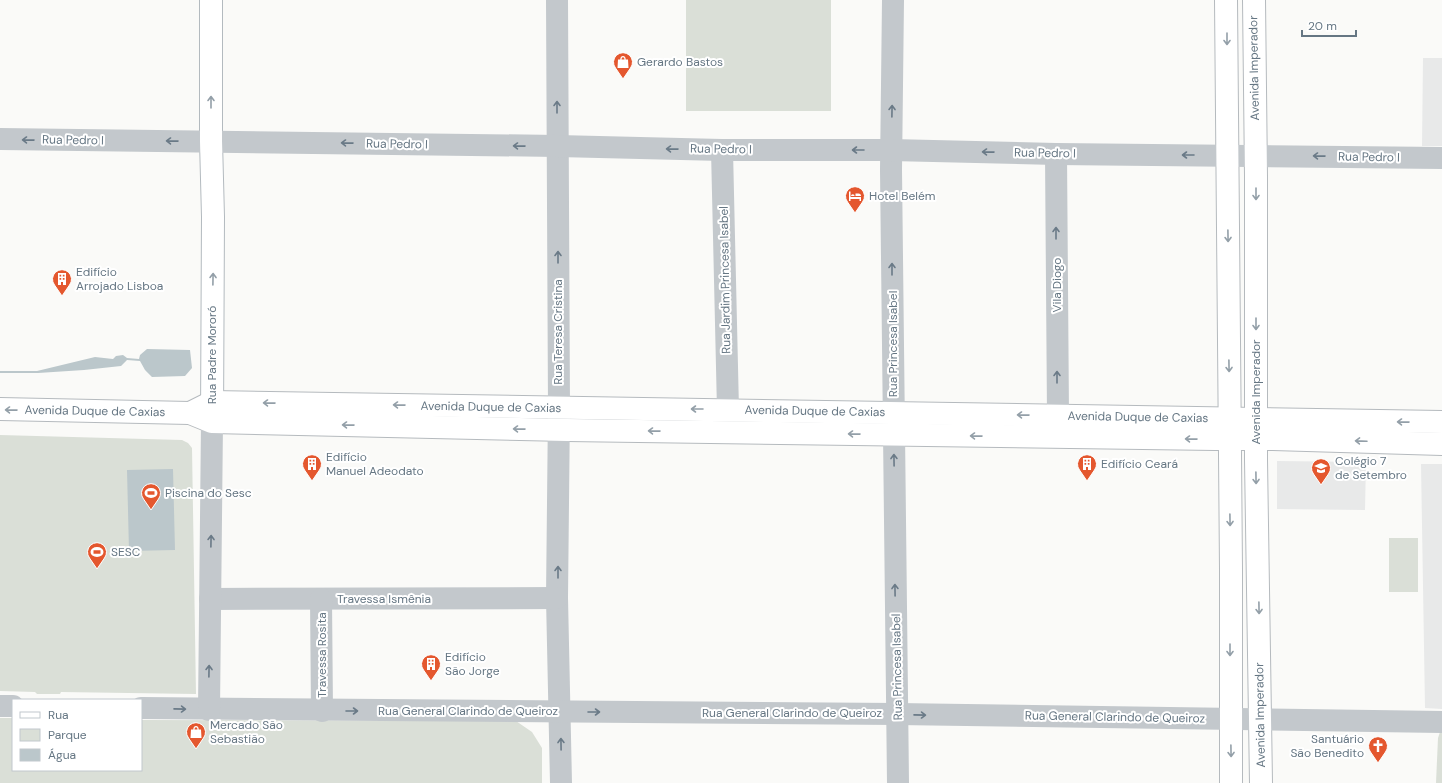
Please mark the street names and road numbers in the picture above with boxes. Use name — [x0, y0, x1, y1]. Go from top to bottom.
street label: Avenida Imperador — [1245, 15, 1263, 121]
street label: Rua Pedro I — [42, 131, 104, 149]
street label: Rua Pedro I — [366, 135, 428, 153]
street label: Rua Pedro I — [690, 140, 752, 158]
street label: Rua Pedro I — [1014, 144, 1076, 162]
street label: Rua Pedro I — [1338, 148, 1400, 166]
street label: Rua Jardim Princesa Isabel — [716, 206, 734, 354]
street label: Vila Diogo — [1049, 258, 1065, 312]
street label: Rua Teresa Cristina — [550, 279, 566, 385]
street label: Rua Princesa Isabel — [885, 291, 901, 397]
street label: Rua Padre Mororó — [204, 306, 220, 404]
street label: Avenida Imperador — [1248, 339, 1264, 445]
street label: Avenida Duque de Caxias — [420, 398, 562, 416]
street label: Avenida Duque de Caxias — [24, 402, 166, 420]
street label: Avenida Duque de Caxias — [744, 402, 886, 420]
street label: Avenida Duque de Caxias — [1067, 408, 1209, 426]
street label: Travessa Ismênia — [337, 591, 431, 607]
street label: Travessa Rosita — [314, 612, 330, 698]
street label: Rua Princesa Isabel — [888, 614, 906, 720]
street label: Avenida Imperador — [1251, 662, 1269, 768]
street label: Rua General Clarindo de Queiroz — [378, 703, 558, 719]
street label: Rua General Clarindo de Queiroz — [702, 705, 882, 721]
street label: Rua General Clarindo de Queiroz — [1025, 707, 1205, 727]

